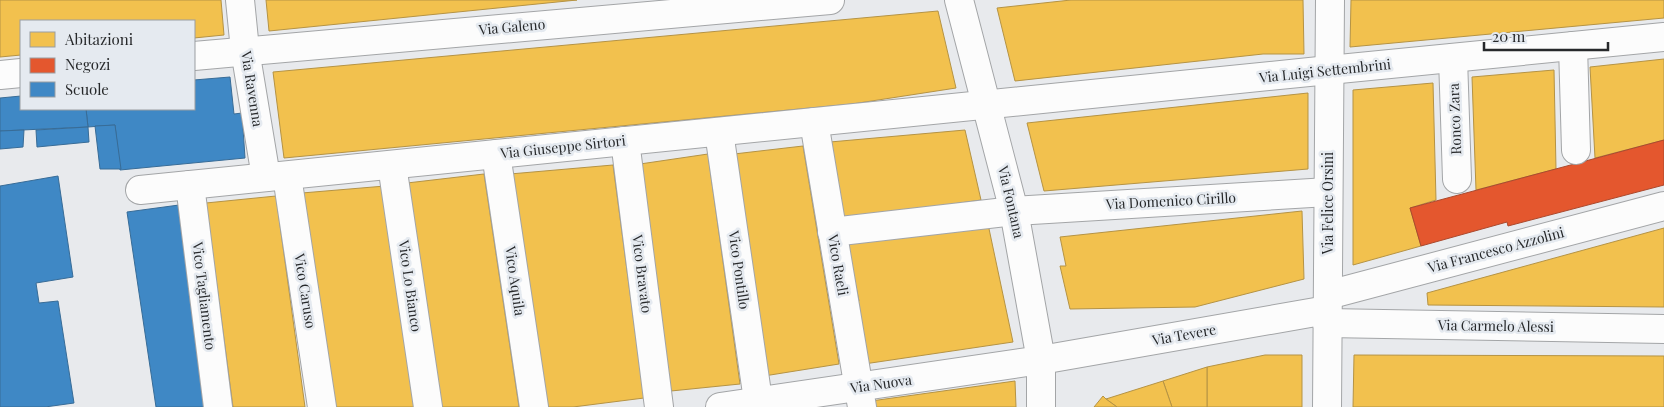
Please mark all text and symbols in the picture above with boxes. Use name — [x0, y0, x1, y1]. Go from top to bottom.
street label: Via Galeno — [477, 14, 546, 39]
legend — [20, 20, 195, 110]
scale bar — [1484, 20, 1608, 52]
text: 20 m — [1492, 26, 1526, 46]
text: Abitazioni — [64, 29, 134, 49]
street label: Via Ravenna — [237, 49, 268, 128]
text: Negozi — [65, 54, 111, 74]
street label: Via Luigi Settembrini — [1257, 54, 1392, 87]
text: Scuole — [65, 79, 109, 99]
street label: Ronco Zara — [1444, 83, 1465, 155]
street label: Via Giuseppe Sirtori — [498, 130, 627, 163]
street label: Via Felice Orsini — [1318, 152, 1337, 255]
street label: Via Fontana — [994, 163, 1029, 240]
street label: Via Domenico Cirillo — [1104, 188, 1237, 213]
street label: Via Francesco Azzolini — [1425, 222, 1566, 277]
street label: Vico Pontillo — [724, 228, 754, 311]
street label: Vico Raeli — [824, 232, 853, 297]
street label: Vico Bravato — [628, 233, 657, 314]
street label: Vico Lo Bianco — [395, 238, 426, 333]
street label: Vico Tagliamento — [188, 240, 221, 351]
street label: Vico Aquila — [501, 244, 530, 317]
street label: Vico Caruso — [290, 251, 321, 330]
street label: Via Carmelo Alessi — [1437, 315, 1554, 336]
street label: Via Tevere — [1150, 320, 1217, 350]
street label: Via Nuova — [848, 370, 913, 397]

